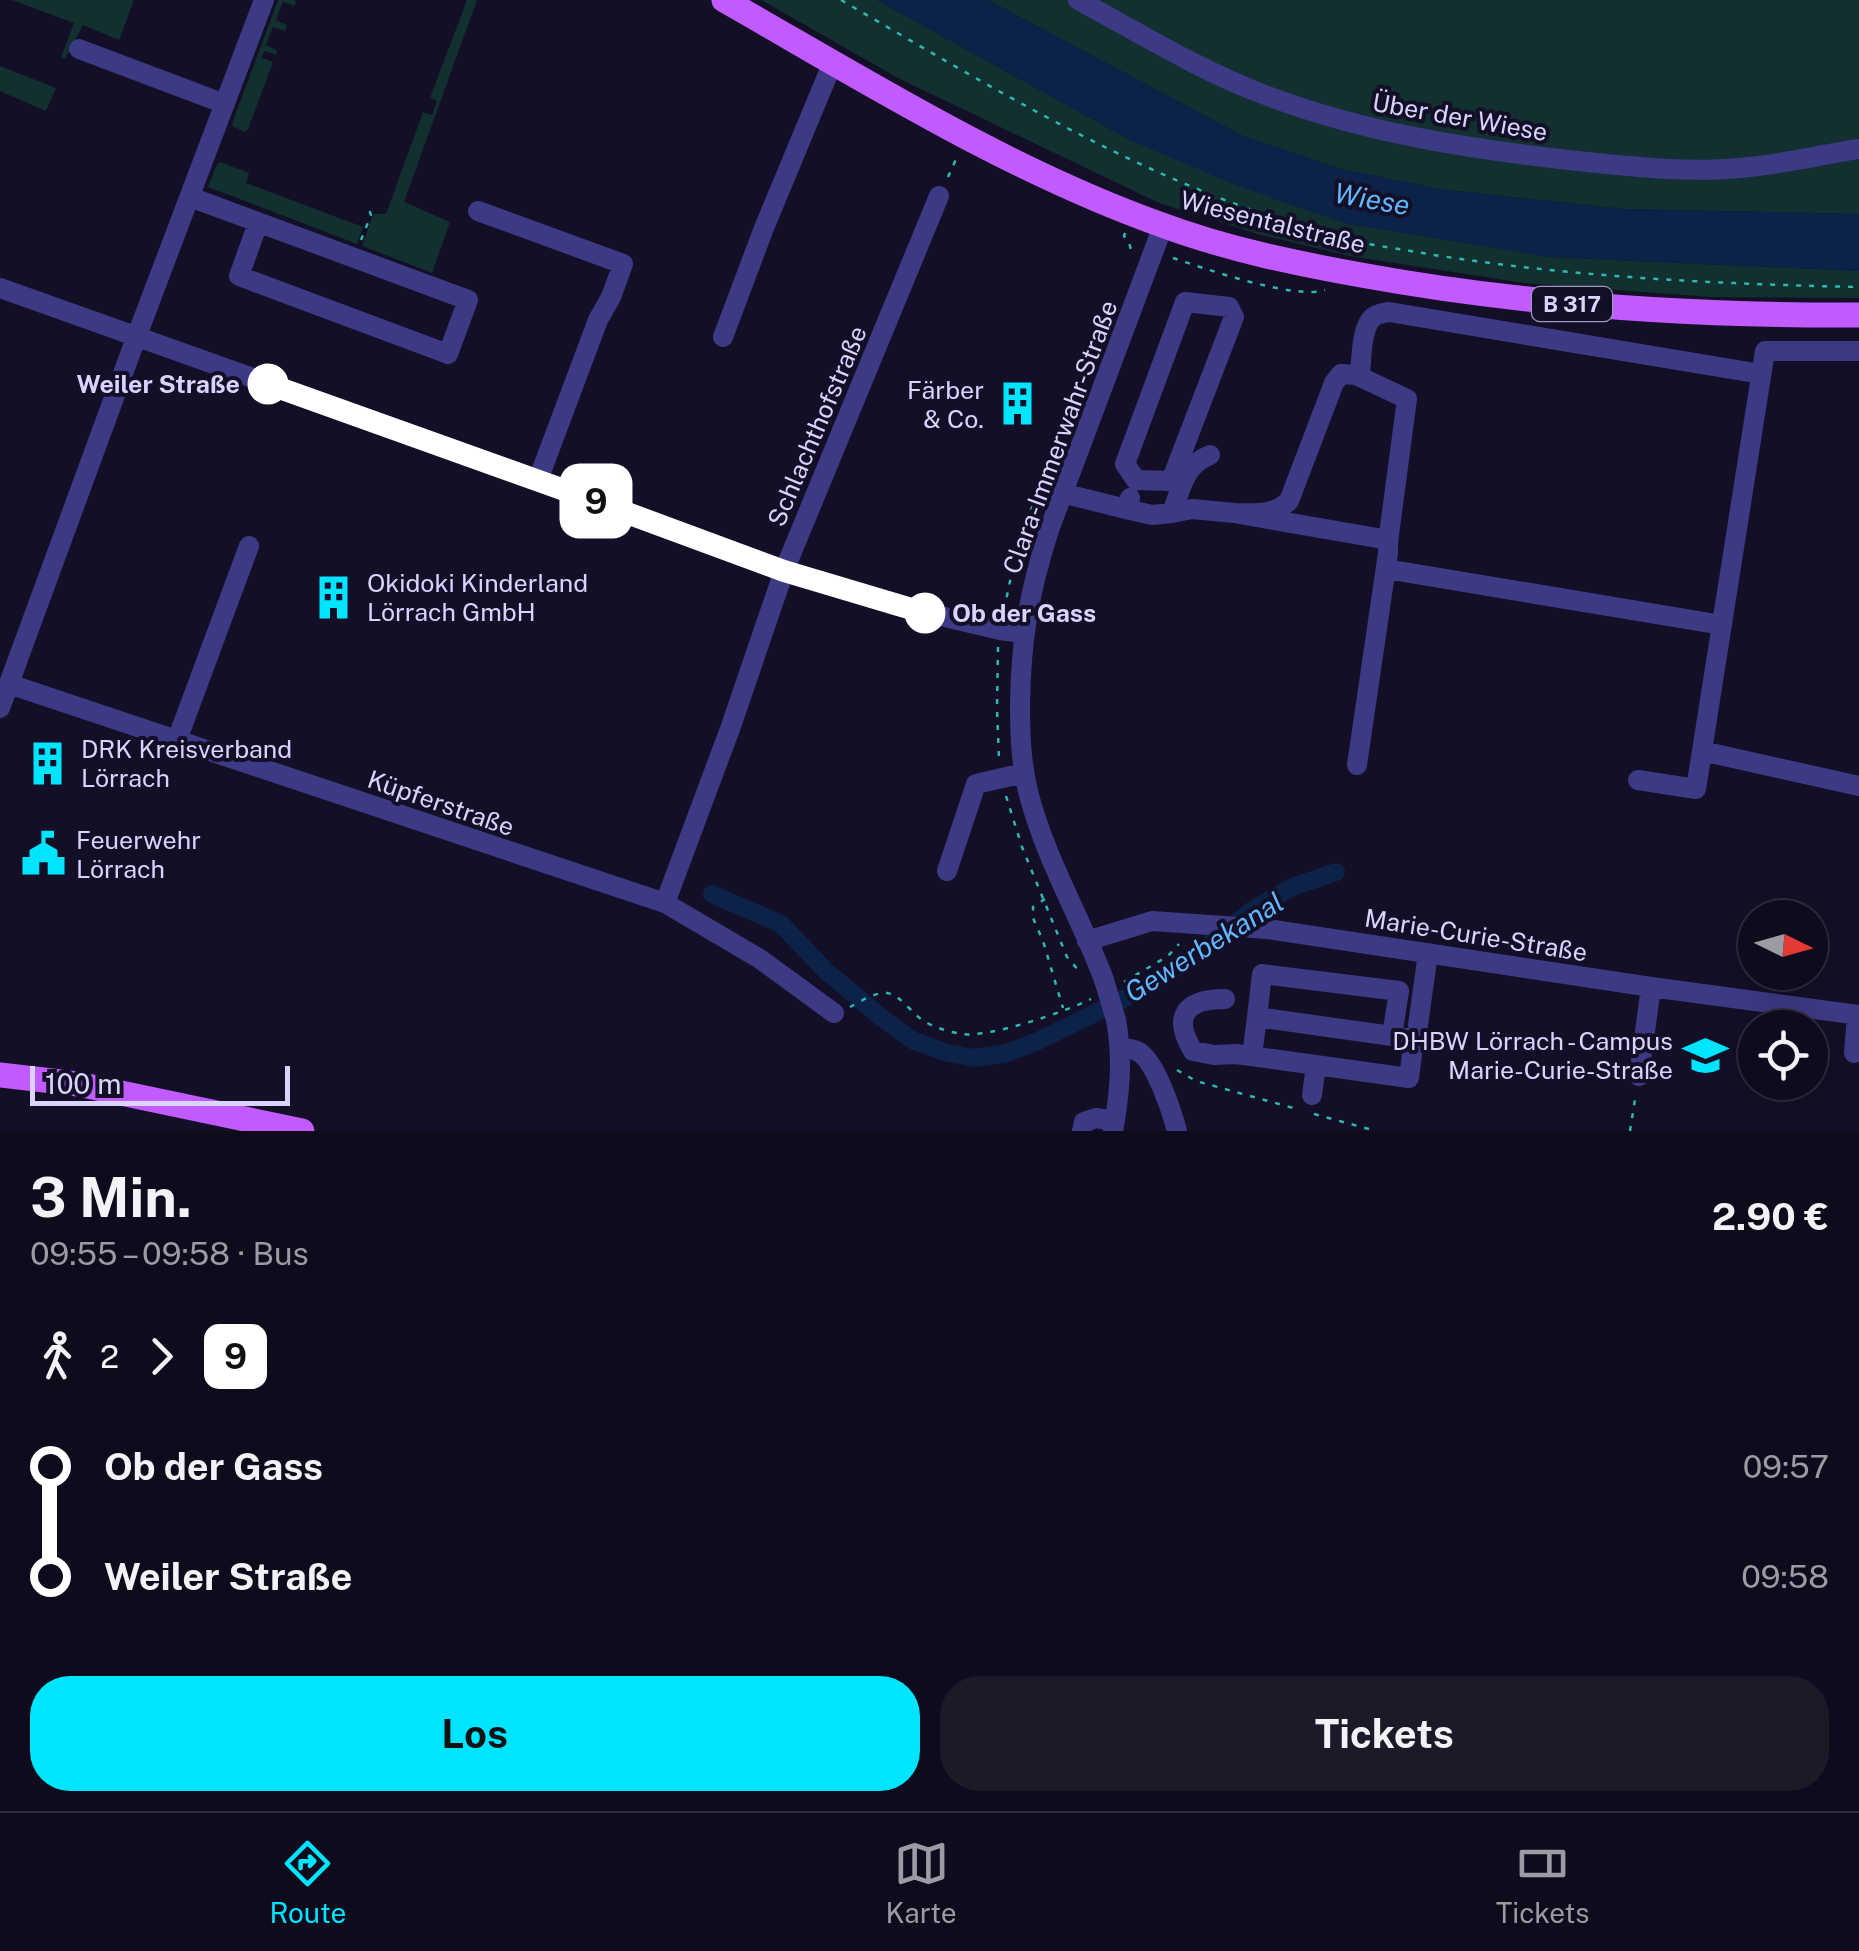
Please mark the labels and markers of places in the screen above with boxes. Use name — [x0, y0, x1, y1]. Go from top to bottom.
marker: Weiler Straße — [249, 365, 287, 403]
place label: Weiler Straße — [77, 369, 240, 399]
place label: Färber & Co. — [907, 375, 984, 434]
building icon: Färber & Co. — [993, 380, 1041, 428]
place label: Okidoki Kinderland Lörrach GmbH — [367, 568, 588, 627]
building icon: Okidoki Kinderland Lörrach GmbH — [310, 573, 358, 621]
marker: Ob der Gass — [906, 594, 944, 632]
place label: Ob der Gass — [952, 598, 1096, 628]
place label: DRK Kreisverband Lörrach — [81, 734, 292, 793]
building icon: DRK Kreisverband Lörrach — [24, 739, 72, 787]
place label: Feuerwehr Lörrach — [76, 825, 201, 884]
public building icon: Feuerwehr Lörrach — [19, 830, 67, 878]
place label: DHBW Lörrach - Campus Marie-Curie-Straße — [1392, 1026, 1673, 1085]
school or university icon: DHBW Lörrach - Campus Marie-Curie-Straße — [1682, 1031, 1730, 1079]

